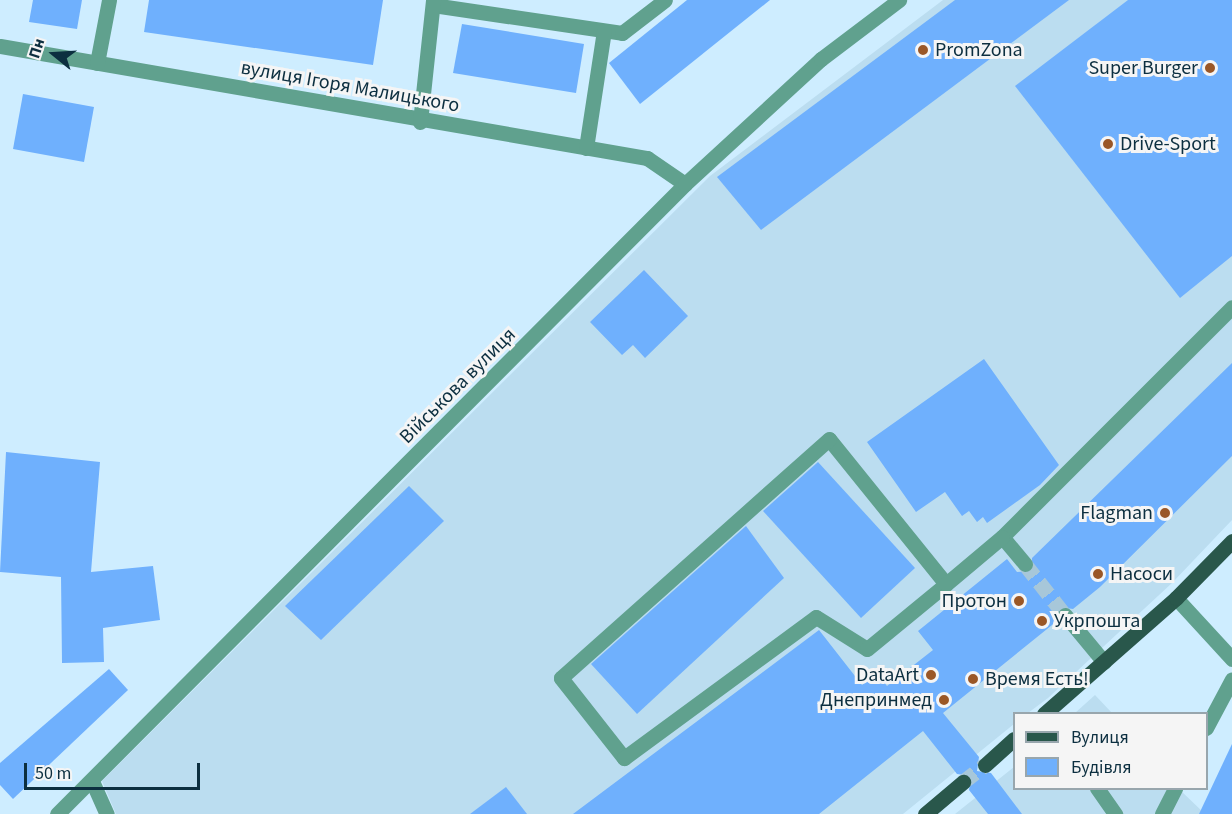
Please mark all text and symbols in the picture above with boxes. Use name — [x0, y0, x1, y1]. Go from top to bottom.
north arrow — [24, 24, 84, 84]
text: Пн — [23, 36, 50, 61]
place label: PromZona — [935, 38, 1023, 62]
marker: PromZona — [916, 43, 930, 57]
street label: вулиця Ігоря Малицького — [239, 56, 461, 118]
place label: Super Burger — [1088, 56, 1198, 80]
marker: Super Burger — [1203, 61, 1217, 75]
place label: Drive-Sport — [1120, 132, 1216, 156]
marker: Drive-Sport — [1101, 137, 1115, 151]
street label: Військова вулиця — [395, 323, 521, 449]
place label: Flagman — [1080, 501, 1153, 525]
marker: Flagman — [1158, 506, 1172, 520]
place label: Насоси — [1110, 562, 1173, 586]
marker: Насоси — [1091, 567, 1105, 581]
place label: Протон — [942, 589, 1007, 613]
marker: Протон — [1012, 594, 1026, 608]
place label: Укрпошта — [1054, 609, 1140, 633]
marker: Укрпошта — [1035, 614, 1049, 628]
place label: DataArt — [856, 663, 919, 687]
place label: Время Есть! — [985, 667, 1089, 691]
marker: DataArt — [924, 668, 938, 682]
marker: Время Есть! — [966, 672, 980, 686]
place label: Днепринмед — [820, 688, 932, 712]
marker: Днепринмед — [937, 693, 951, 707]
legend — [1013, 712, 1208, 790]
text: Вулиця — [1071, 725, 1129, 750]
scale bar — [27, 751, 202, 789]
text: Будівля — [1071, 755, 1131, 780]
text: 50 m — [35, 761, 71, 786]

